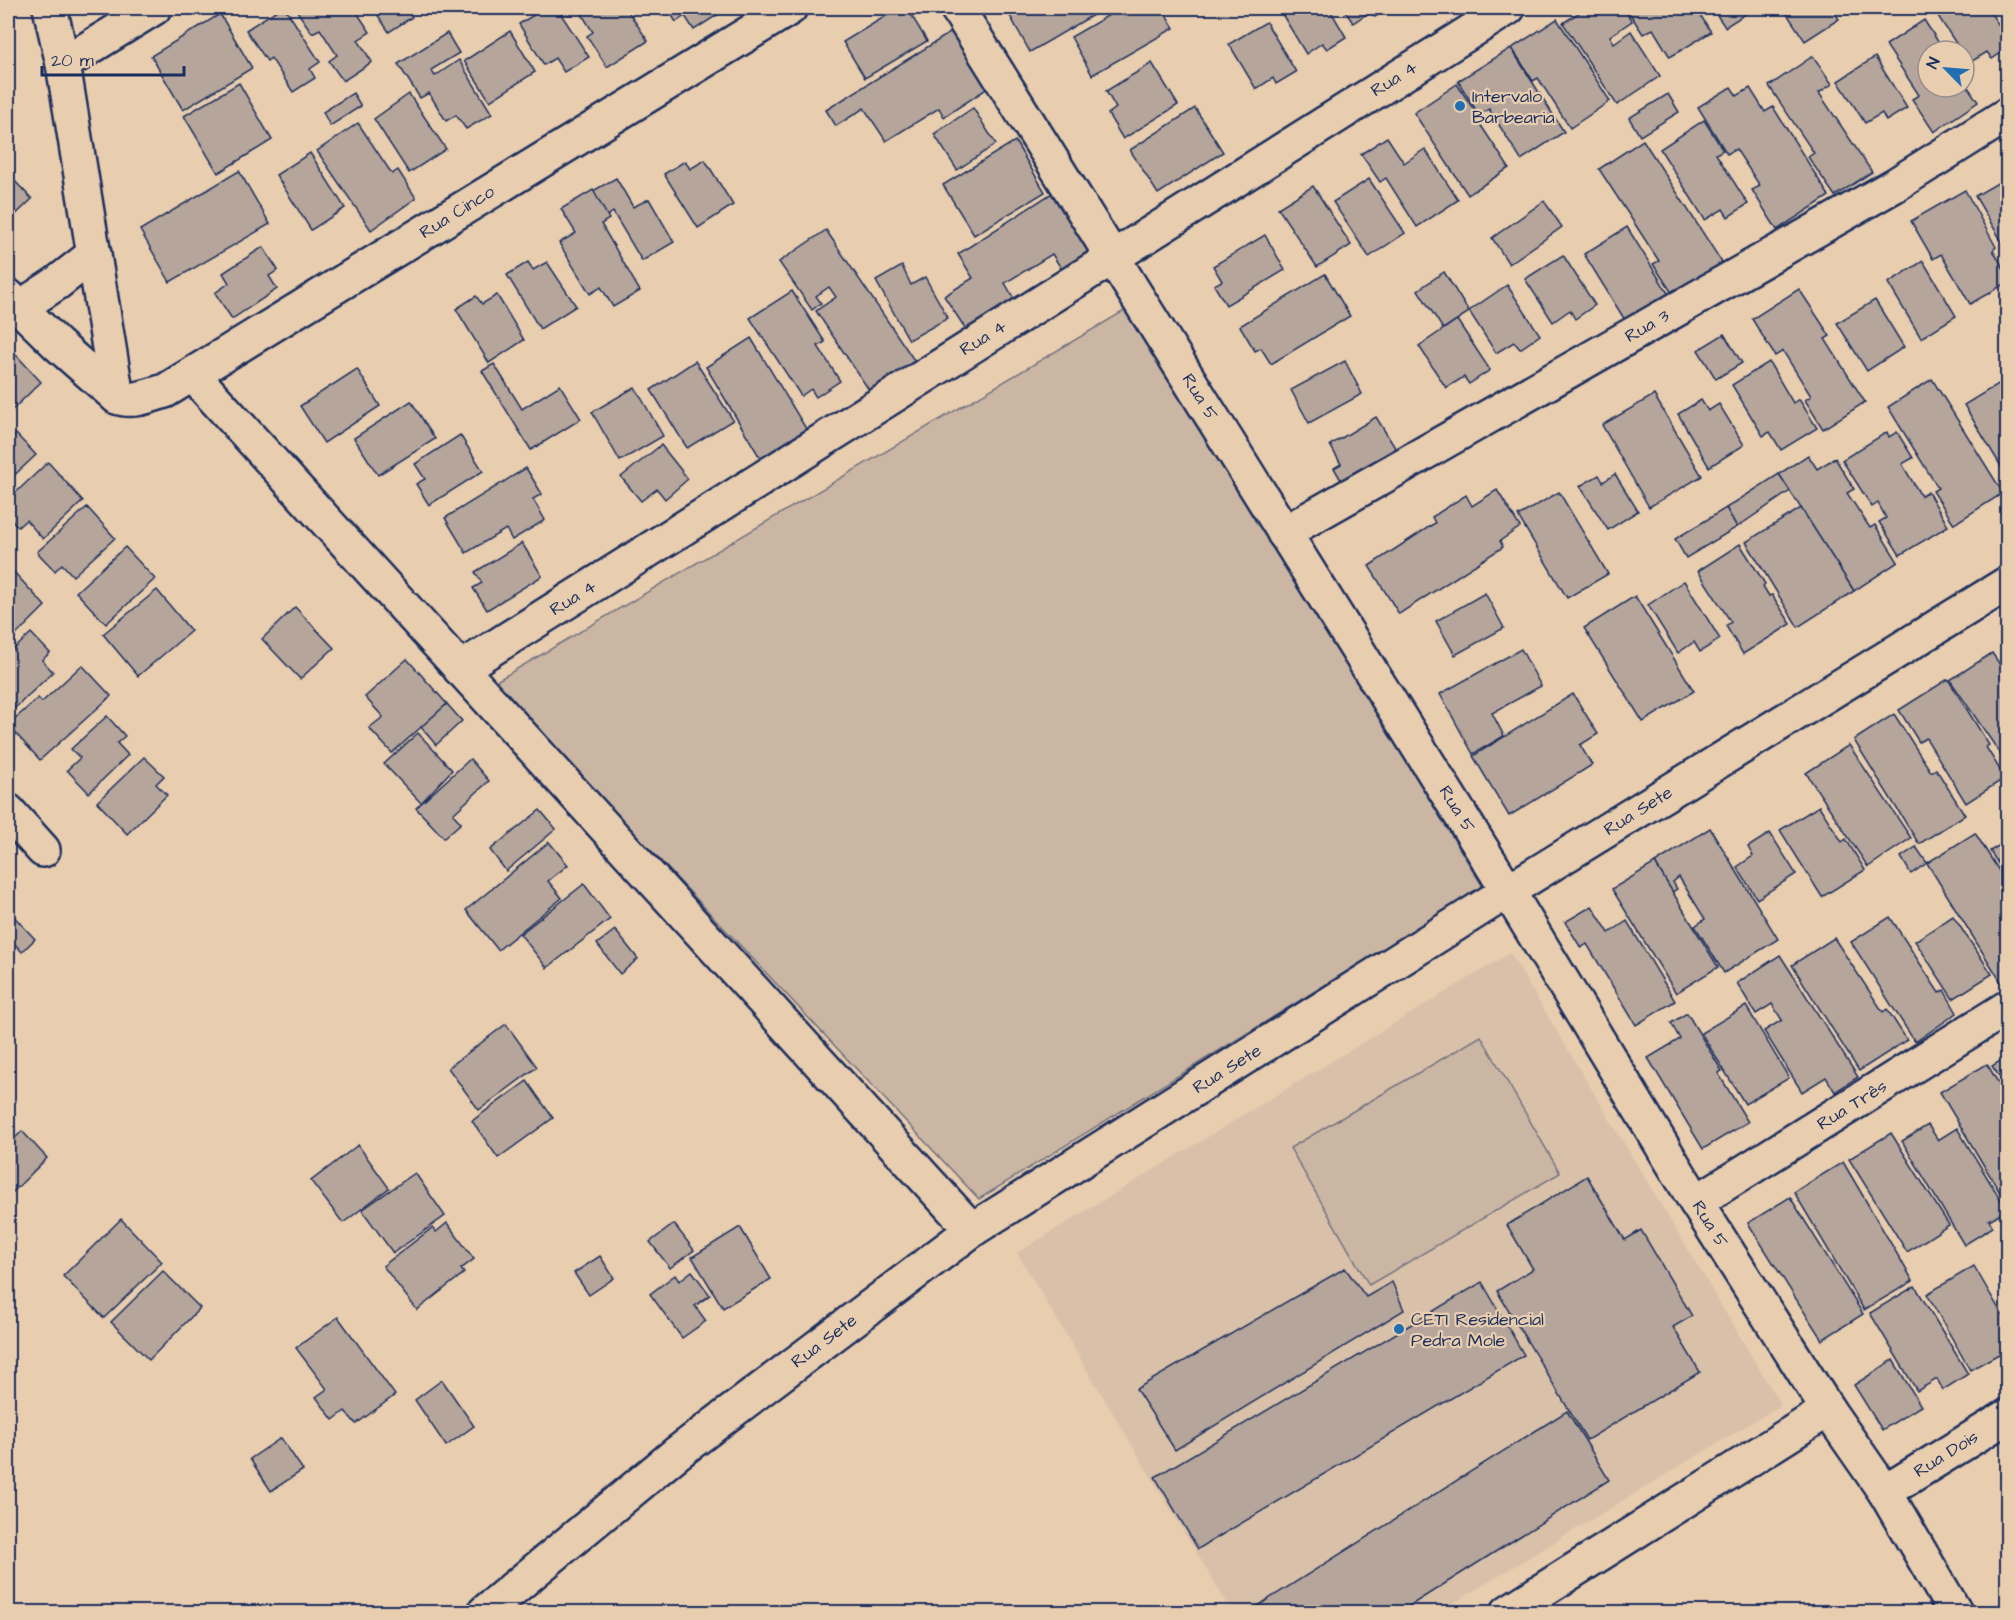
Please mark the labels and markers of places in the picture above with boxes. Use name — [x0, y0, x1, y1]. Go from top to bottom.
place label: Intervalo Barbearia — [1472, 84, 1555, 130]
marker: Intervalo Barbearia — [1453, 99, 1467, 113]
place label: CETI Residencial Pedra Mole — [1411, 1307, 1544, 1353]
marker: CETI Residencial Pedra Mole — [1392, 1322, 1406, 1336]

